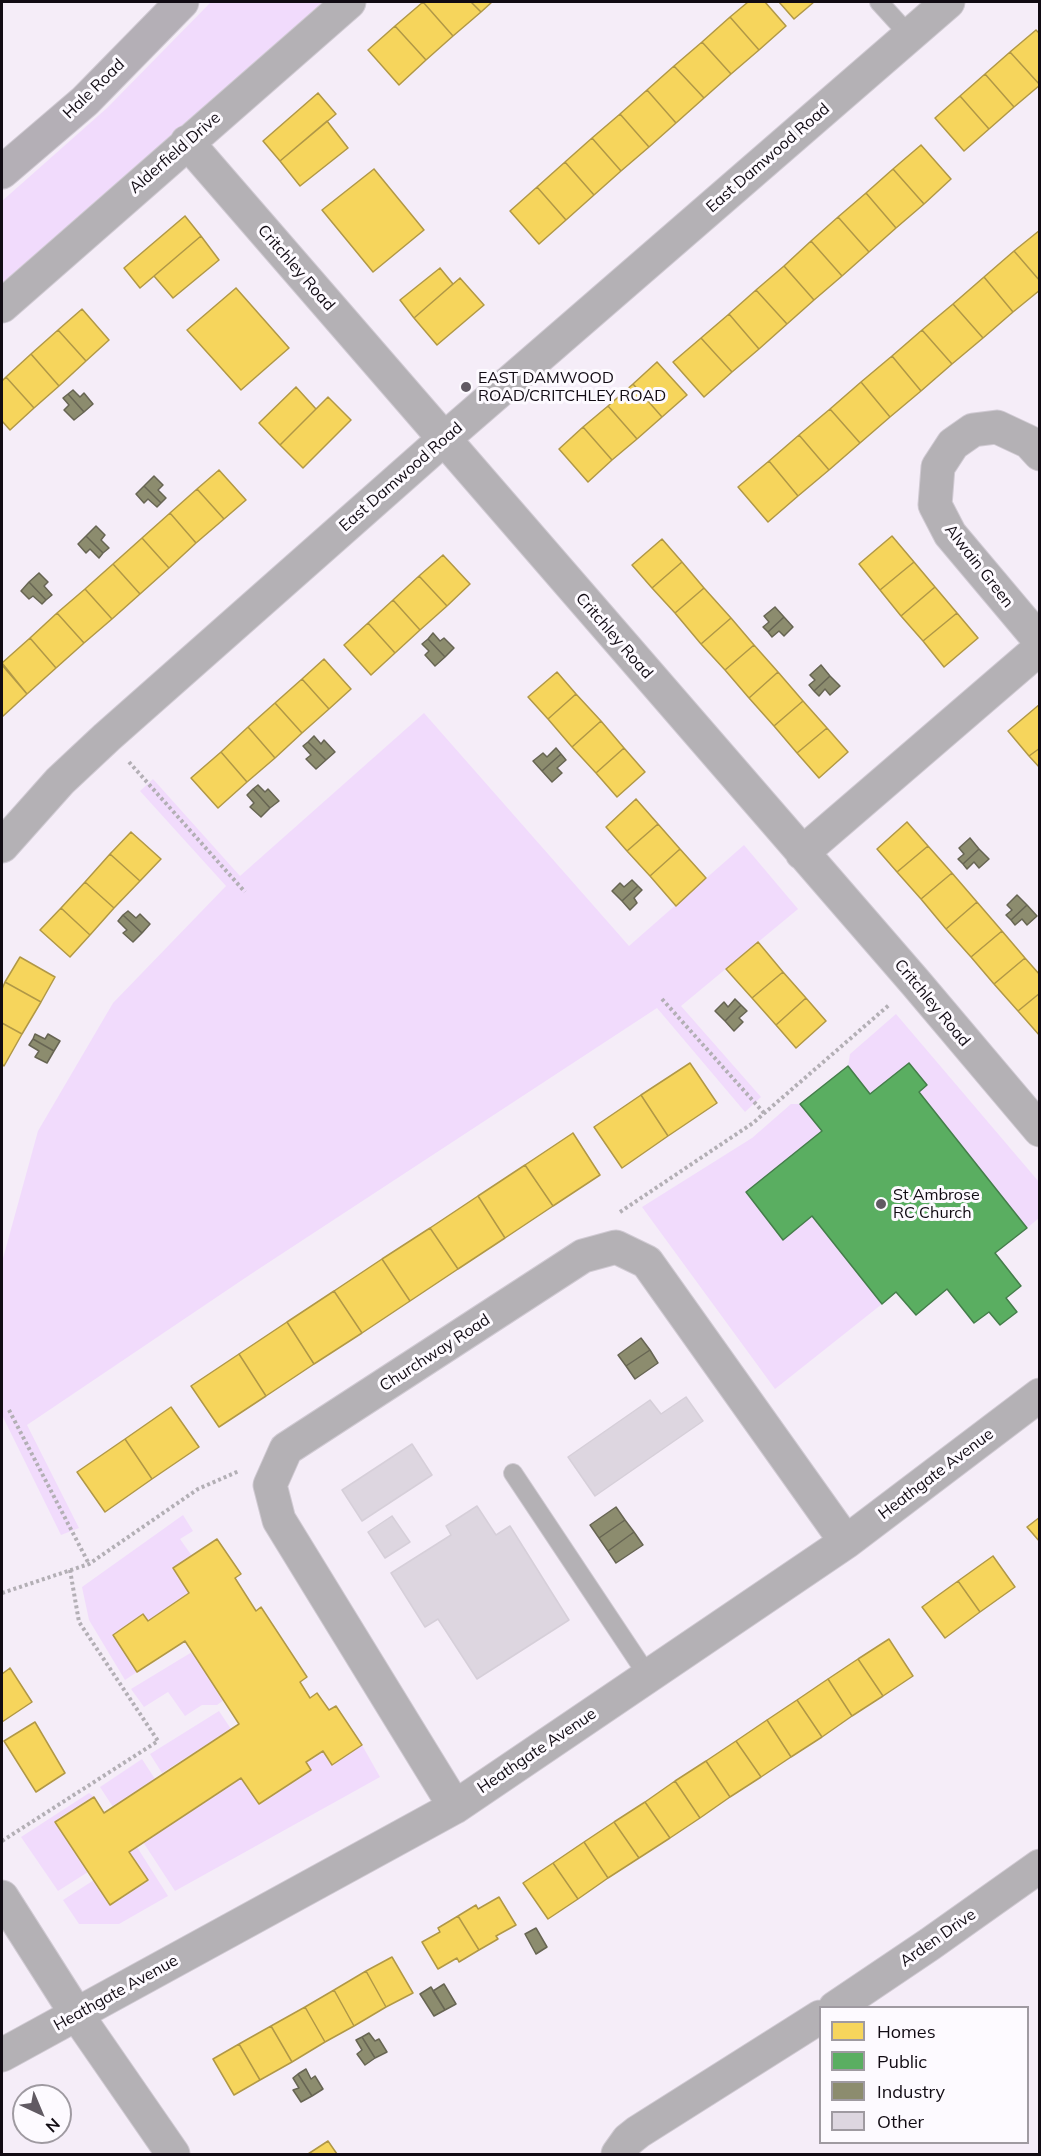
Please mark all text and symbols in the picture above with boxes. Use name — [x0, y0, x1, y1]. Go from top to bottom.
street label: Hale Road — [59, 55, 129, 123]
street label: East Damwood Road — [702, 99, 834, 217]
street label: Alderfield Drive — [126, 108, 224, 198]
street label: Critchley Road — [253, 221, 339, 315]
place label: EAST DAMWOOD ROAD/CRITCHLEY ROAD — [478, 368, 666, 406]
marker: EAST DAMWOOD ROAD/CRITCHLEY ROAD — [459, 380, 473, 394]
street label: East Damwood Road — [335, 418, 467, 536]
street label: Alwain Green — [941, 521, 1017, 611]
street label: Critchley Road — [571, 589, 657, 683]
street label: Critchley Road — [890, 956, 974, 1050]
place label: St Ambrose RC Church — [893, 1185, 980, 1223]
marker: St Ambrose RC Church — [874, 1197, 888, 1211]
street label: Churchway Road — [376, 1310, 494, 1396]
street label: Heathgate Avenue — [875, 1425, 997, 1523]
street label: Heathgate Avenue — [474, 1704, 600, 1798]
street label: Arden Drive — [896, 1905, 980, 1971]
street label: Heathgate Avenue — [51, 1951, 181, 2035]
legend — [819, 2006, 1029, 2144]
text: Homes — [877, 2020, 936, 2043]
text: Public — [877, 2050, 927, 2073]
text: Industry — [877, 2080, 945, 2103]
north arrow — [12, 2084, 72, 2144]
text: Other — [877, 2110, 924, 2133]
text: N — [42, 2114, 64, 2137]

